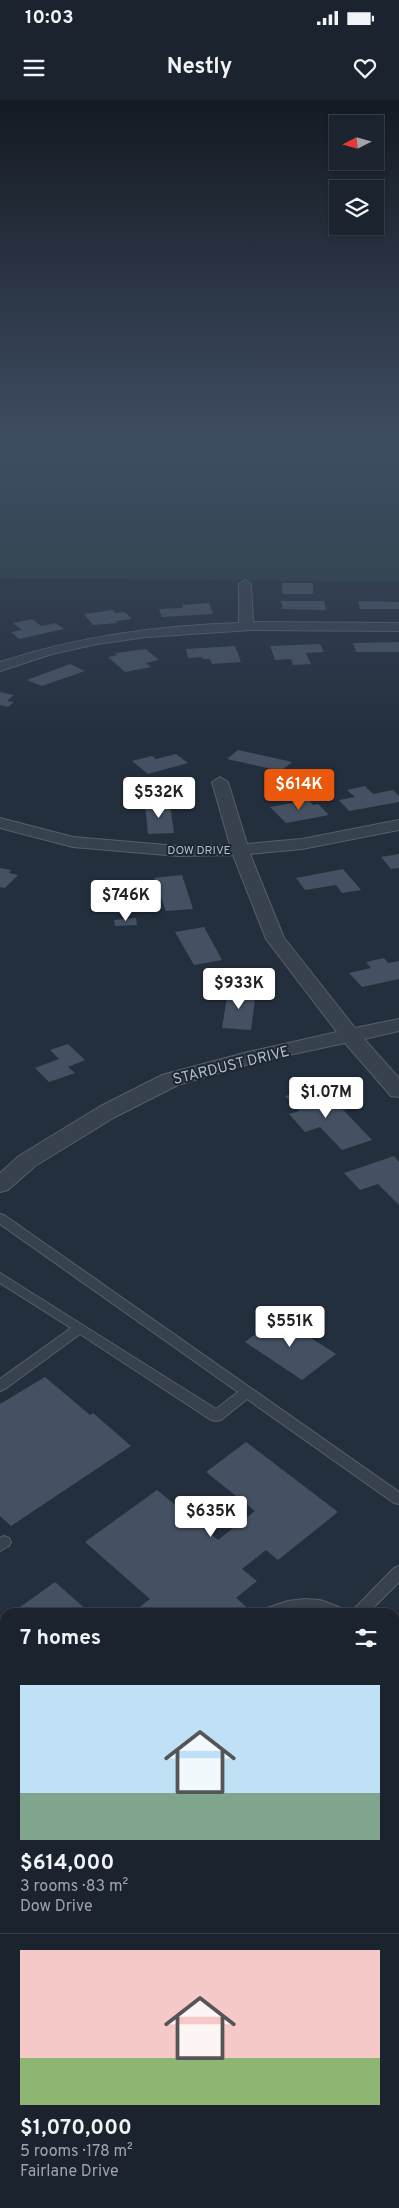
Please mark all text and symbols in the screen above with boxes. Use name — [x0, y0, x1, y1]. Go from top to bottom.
text: 10:03 — [25, 6, 74, 30]
icon: menu — [20, 54, 48, 82]
text: Nestly — [167, 54, 232, 81]
icon: heart — [351, 54, 379, 82]
north arrow — [329, 115, 384, 170]
map controls — [329, 115, 384, 235]
button: layers — [329, 180, 384, 235]
pin: $614K — [264, 768, 334, 811]
text: $614K — [275, 775, 323, 795]
pin: $532K — [124, 776, 194, 819]
text: $532K — [134, 783, 184, 803]
street label: DOW DRIVE — [167, 843, 231, 859]
pin: $746K — [91, 880, 161, 922]
text: $746K — [102, 886, 150, 906]
pin: $933K — [204, 968, 274, 1010]
text: $933K — [214, 974, 264, 994]
street label: STARDUST DRIVE — [171, 1043, 292, 1090]
pin: $1.07M — [285, 1076, 367, 1119]
text: $1.07M — [300, 1083, 352, 1103]
pin: $551K — [255, 1306, 325, 1348]
text: $551K — [267, 1312, 313, 1332]
pin: $635K — [176, 1496, 246, 1538]
text: $635K — [186, 1502, 236, 1522]
icon: filters — [352, 1624, 380, 1652]
text: 7 homes — [20, 1625, 101, 1652]
icon: home — [155, 1717, 245, 1807]
text: $614,000 — [20, 1850, 114, 1877]
text: 3 rooms · 83 m² — [20, 1877, 128, 1897]
text: Dow Drive — [20, 1897, 93, 1917]
icon: home — [155, 1983, 245, 2073]
text: $1,070,000 — [20, 2115, 132, 2142]
text: 5 rooms · 178 m² — [20, 2142, 133, 2162]
text: Fairlane Drive — [20, 2162, 119, 2182]

